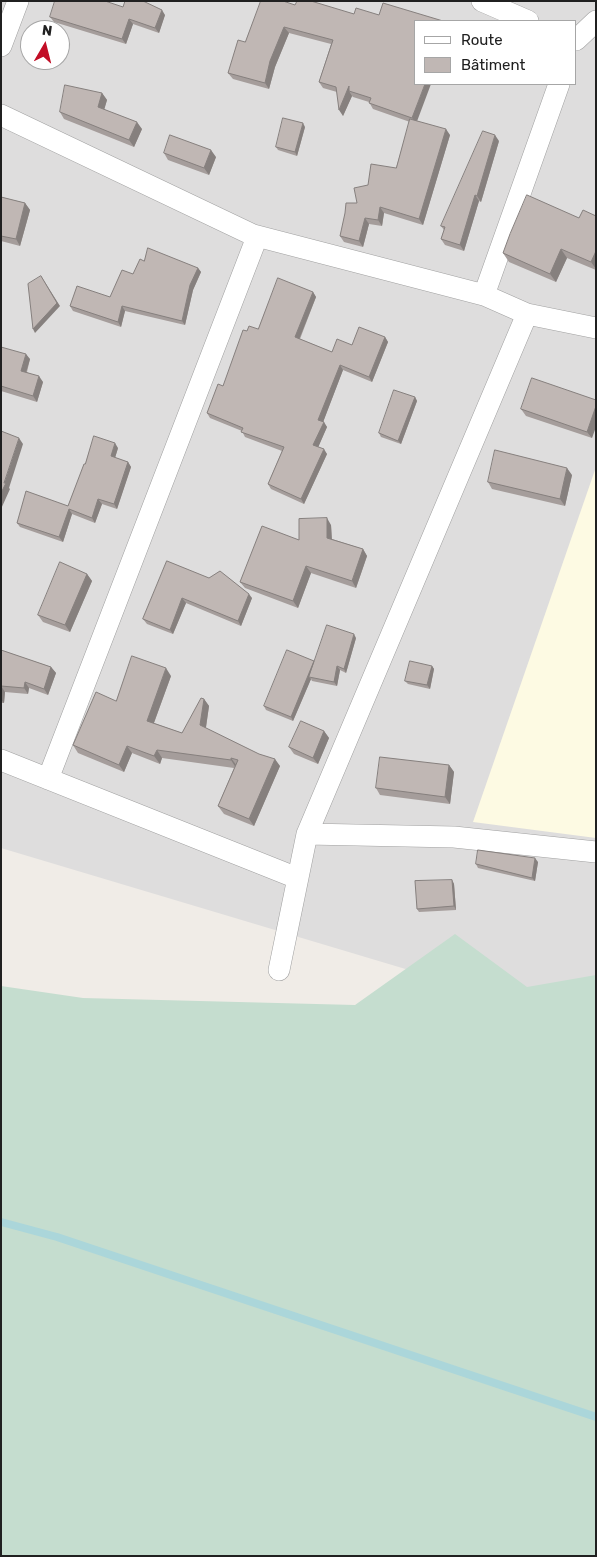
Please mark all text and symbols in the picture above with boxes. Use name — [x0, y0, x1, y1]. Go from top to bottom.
north arrow — [20, 20, 70, 70]
legend — [414, 20, 577, 85]
text: N — [41, 22, 53, 40]
text: Route — [461, 31, 503, 49]
text: Bâtiment — [461, 56, 525, 74]

